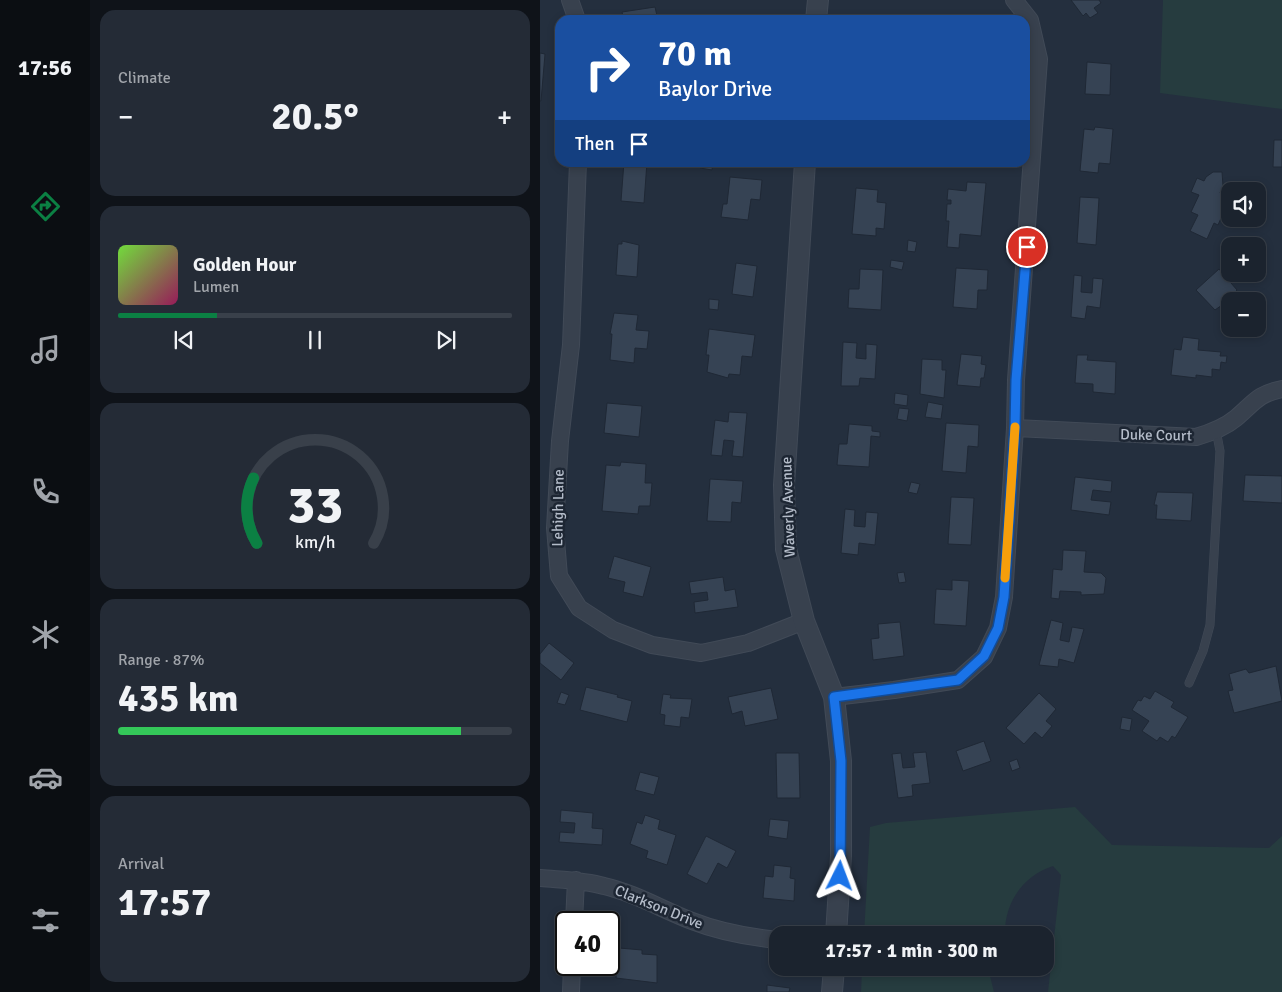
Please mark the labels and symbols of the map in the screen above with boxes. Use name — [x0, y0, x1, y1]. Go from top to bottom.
pin — [1006, 226, 1048, 268]
street label: Duke Court — [1120, 425, 1192, 445]
street label: Waverly Avenue — [777, 456, 799, 558]
street label: Lehigh Lane — [548, 469, 568, 547]
position arrow — [813, 849, 865, 901]
street label: Clarkson Drive — [612, 881, 706, 933]
speed limit sign: 40 — [555, 911, 620, 976]

